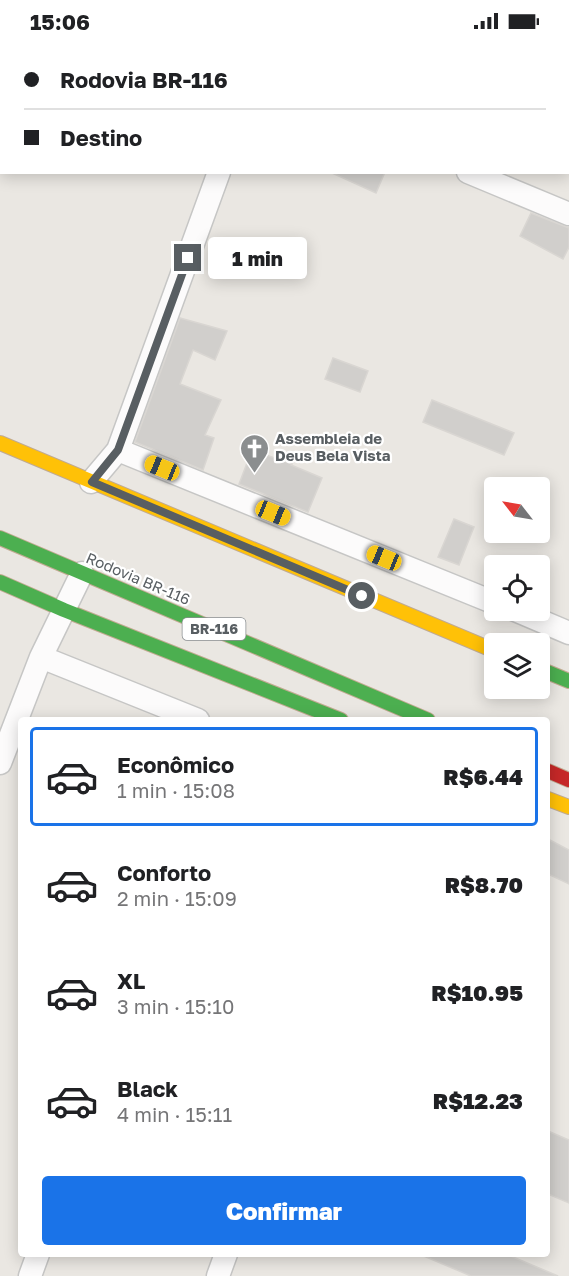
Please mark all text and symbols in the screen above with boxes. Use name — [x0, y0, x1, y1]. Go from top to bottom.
text: 15:06 — [30, 8, 90, 35]
text: Rodovia BR-116 — [60, 66, 228, 93]
text: Destino — [60, 124, 142, 151]
callout: 1 min — [209, 237, 308, 279]
route end — [174, 244, 201, 271]
text: 1 min — [232, 246, 283, 270]
place label: Assembleia de Deus Bela Vista — [275, 429, 391, 464]
church icon: Assembleia de Deus Bela Vista — [238, 432, 270, 474]
car — [142, 453, 182, 483]
north arrow — [484, 477, 550, 543]
map controls — [484, 477, 550, 699]
car — [253, 498, 293, 528]
car — [364, 543, 404, 573]
street label: Rodovia BR-116 — [84, 548, 193, 608]
button: locate — [484, 555, 550, 621]
route start — [348, 582, 375, 609]
road number: BR-116 — [182, 618, 246, 640]
button: layers — [484, 633, 550, 699]
icon: car — [45, 750, 99, 804]
text: Econômico — [117, 751, 234, 778]
text: R$6.44 — [443, 763, 523, 790]
text: 1 min · 15:08 — [117, 778, 235, 802]
icon: car — [45, 858, 99, 912]
text: Conforto — [117, 859, 211, 886]
text: R$8.70 — [445, 871, 523, 898]
text: 2 min · 15:09 — [117, 886, 237, 910]
icon: car — [45, 966, 99, 1020]
text: XL — [117, 967, 145, 994]
text: R$10.95 — [431, 979, 523, 1006]
text: 3 min · 15:10 — [117, 994, 234, 1018]
icon: car — [45, 1074, 99, 1128]
text: Black — [117, 1075, 178, 1102]
text: R$12.23 — [433, 1087, 523, 1114]
text: 4 min · 15:11 — [117, 1102, 232, 1126]
button: Confirmar — [42, 1176, 526, 1245]

